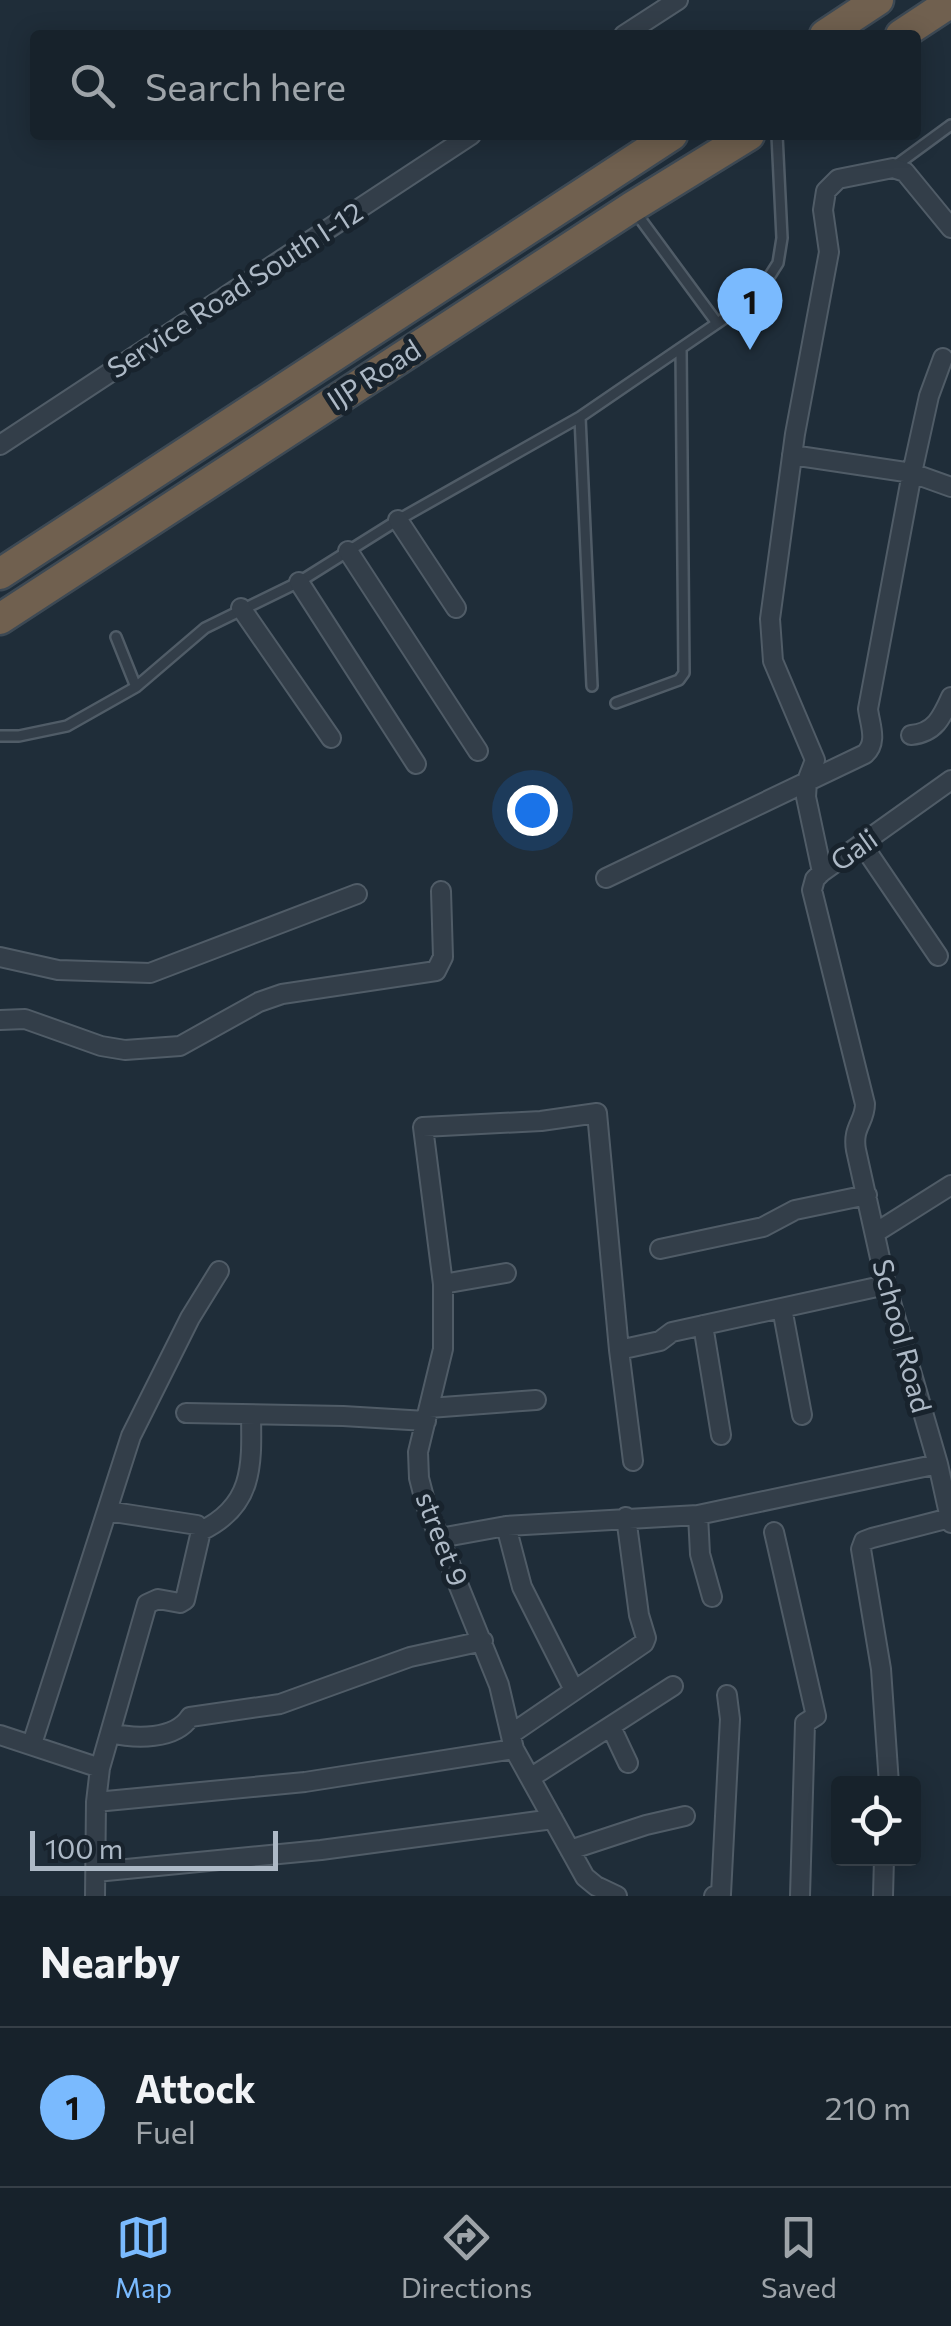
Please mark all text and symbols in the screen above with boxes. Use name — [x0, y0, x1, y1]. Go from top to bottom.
search box — [30, 30, 921, 140]
icon: search — [65, 58, 120, 113]
text: Search here — [145, 62, 346, 109]
street label: Service Road South I-12 — [100, 194, 368, 384]
pin: 1 — [718, 268, 782, 350]
street label: IJP Road — [320, 332, 426, 417]
your location — [507, 785, 558, 836]
street label: Gali — [823, 821, 883, 877]
street label: School Road — [866, 1255, 940, 1416]
street label: street 9 — [409, 1487, 476, 1590]
map controls — [831, 1776, 921, 1866]
button: locate — [831, 1776, 921, 1866]
scale bar — [30, 1826, 278, 1870]
text: 100 m — [45, 1831, 123, 1865]
text: Nearby — [40, 1935, 180, 1987]
text: Attock — [135, 2064, 256, 2111]
text: 1 — [65, 2087, 80, 2127]
text: 210 m — [825, 2087, 911, 2127]
text: Fuel — [135, 2111, 196, 2151]
tab: Map — [114, 2210, 172, 2304]
tab: Directions — [401, 2210, 532, 2304]
tab: Saved — [761, 2210, 837, 2304]

